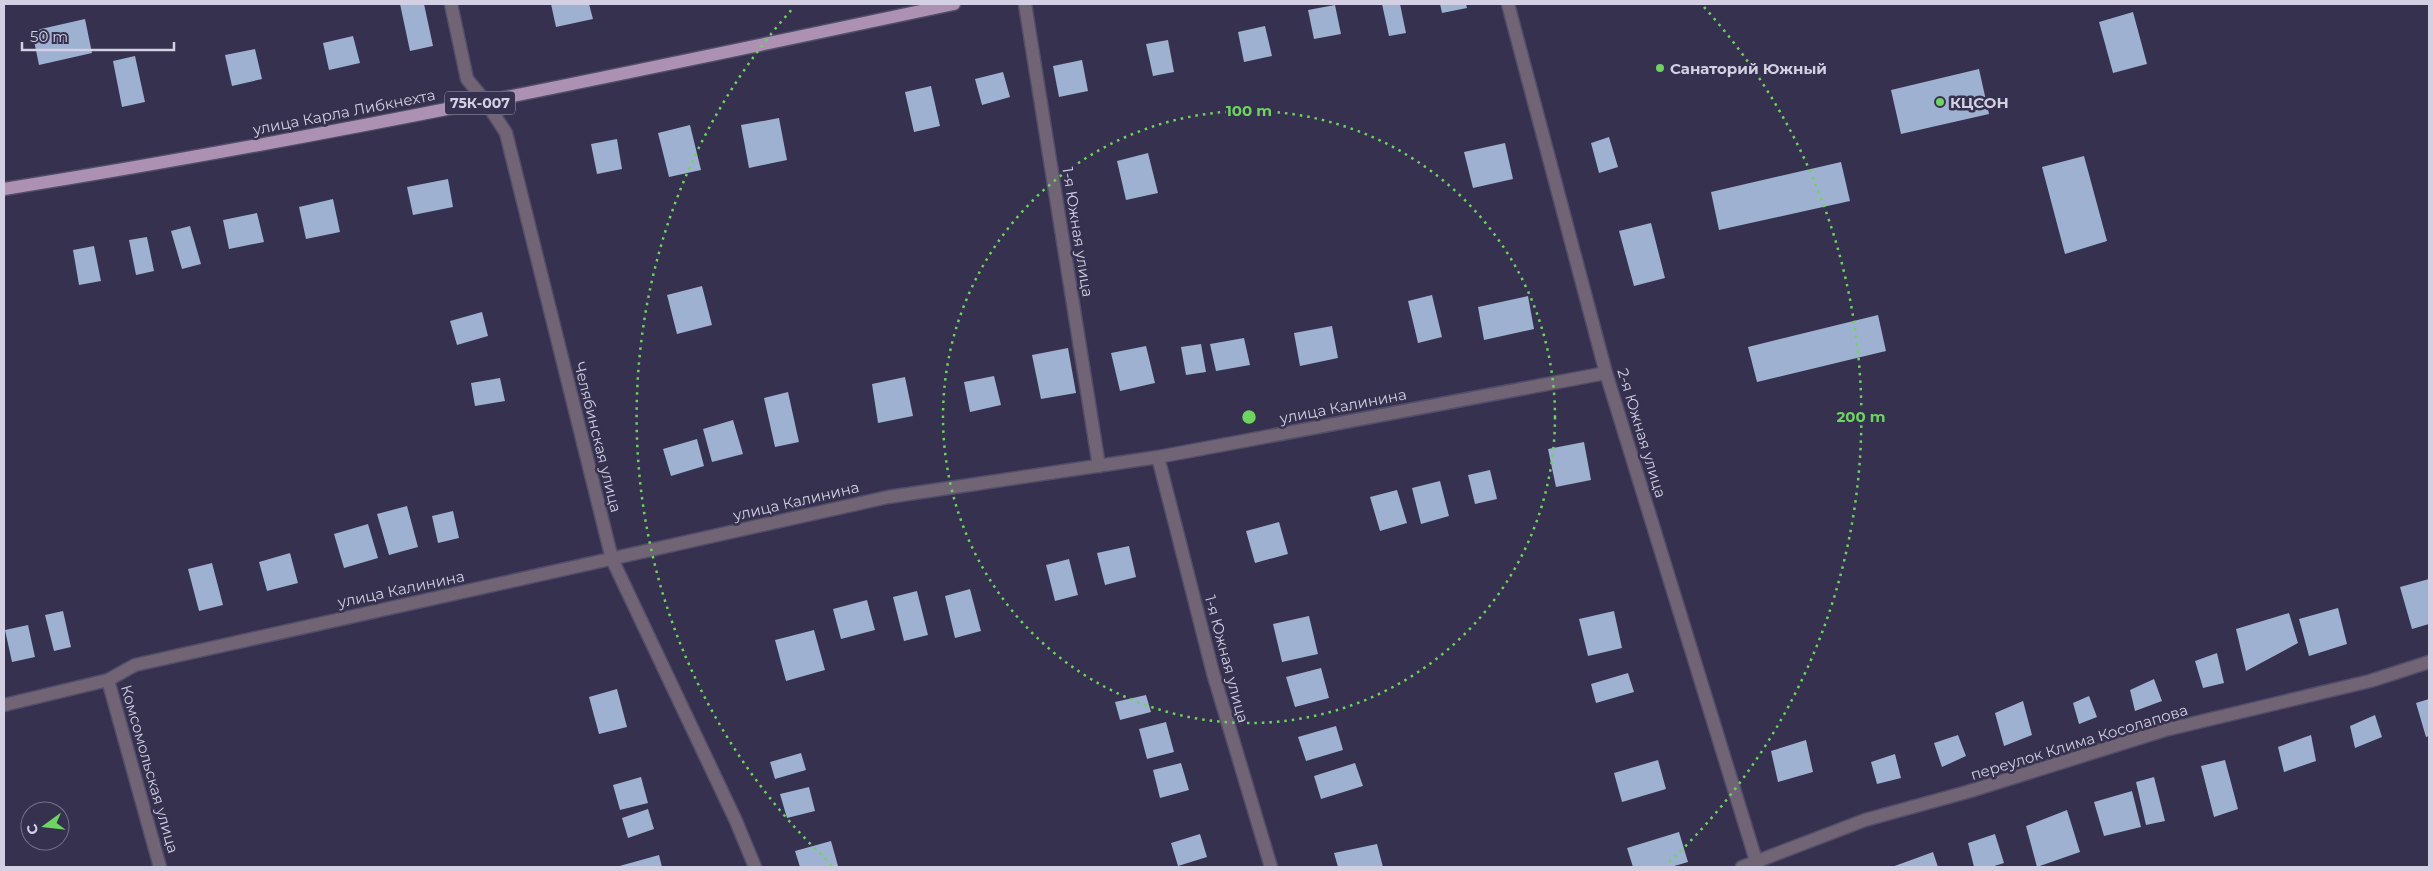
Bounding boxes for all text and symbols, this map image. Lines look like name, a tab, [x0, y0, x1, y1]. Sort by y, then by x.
scale bar	[22, 20, 175, 52]
text: 50 m	[30, 27, 68, 46]
place label: Санаторий Южный	[1670, 59, 1827, 78]
marker: Санаторий Южный	[1654, 62, 1666, 74]
street label: улица Карла Либкнехта	[250, 85, 437, 139]
road number: 75К-007	[445, 92, 515, 115]
place label: КЦСОН	[1950, 93, 2009, 112]
marker: КЦСОН	[1934, 96, 1946, 108]
text: 100 m	[1226, 101, 1272, 120]
street label: 1-я Южная улица	[1058, 166, 1098, 298]
street label: Челябинская улица	[570, 360, 626, 514]
street label: 2-я Южная улица	[1613, 366, 1671, 500]
street label: улица Калинина	[1277, 384, 1408, 428]
text: 200 m	[1836, 407, 1886, 426]
centre of rings	[1240, 408, 1258, 426]
street label: улица Калинина	[730, 477, 861, 525]
street label: улица Калинина	[335, 566, 466, 612]
street label: 1-я Южная улица	[1201, 593, 1253, 725]
street label: Комсомольская улица	[117, 683, 183, 855]
street label: переулок Клима Косолапова	[1968, 700, 2190, 784]
north arrow	[20, 801, 70, 851]
text: С	[22, 822, 42, 837]

